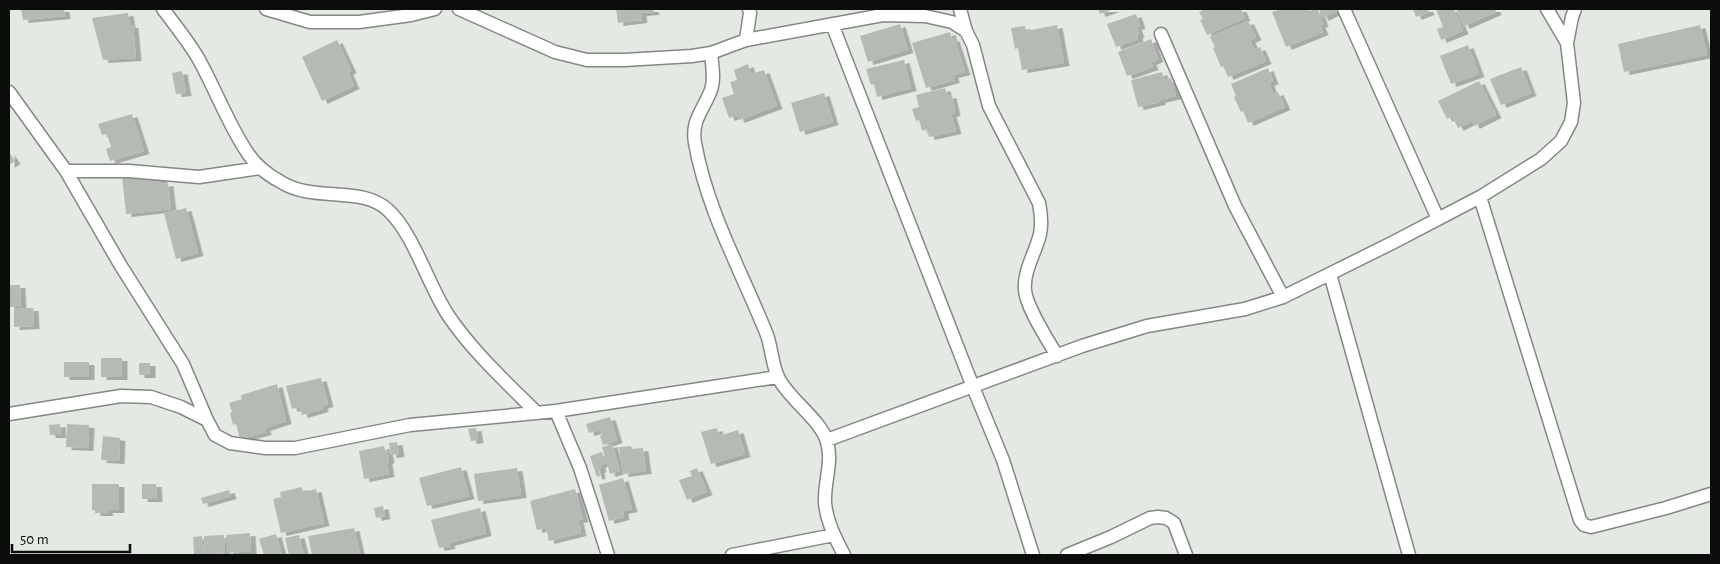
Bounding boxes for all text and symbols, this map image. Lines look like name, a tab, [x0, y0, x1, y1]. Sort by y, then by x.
scale bar	[12, 522, 130, 554]
text: 50 m	[20, 532, 49, 547]

